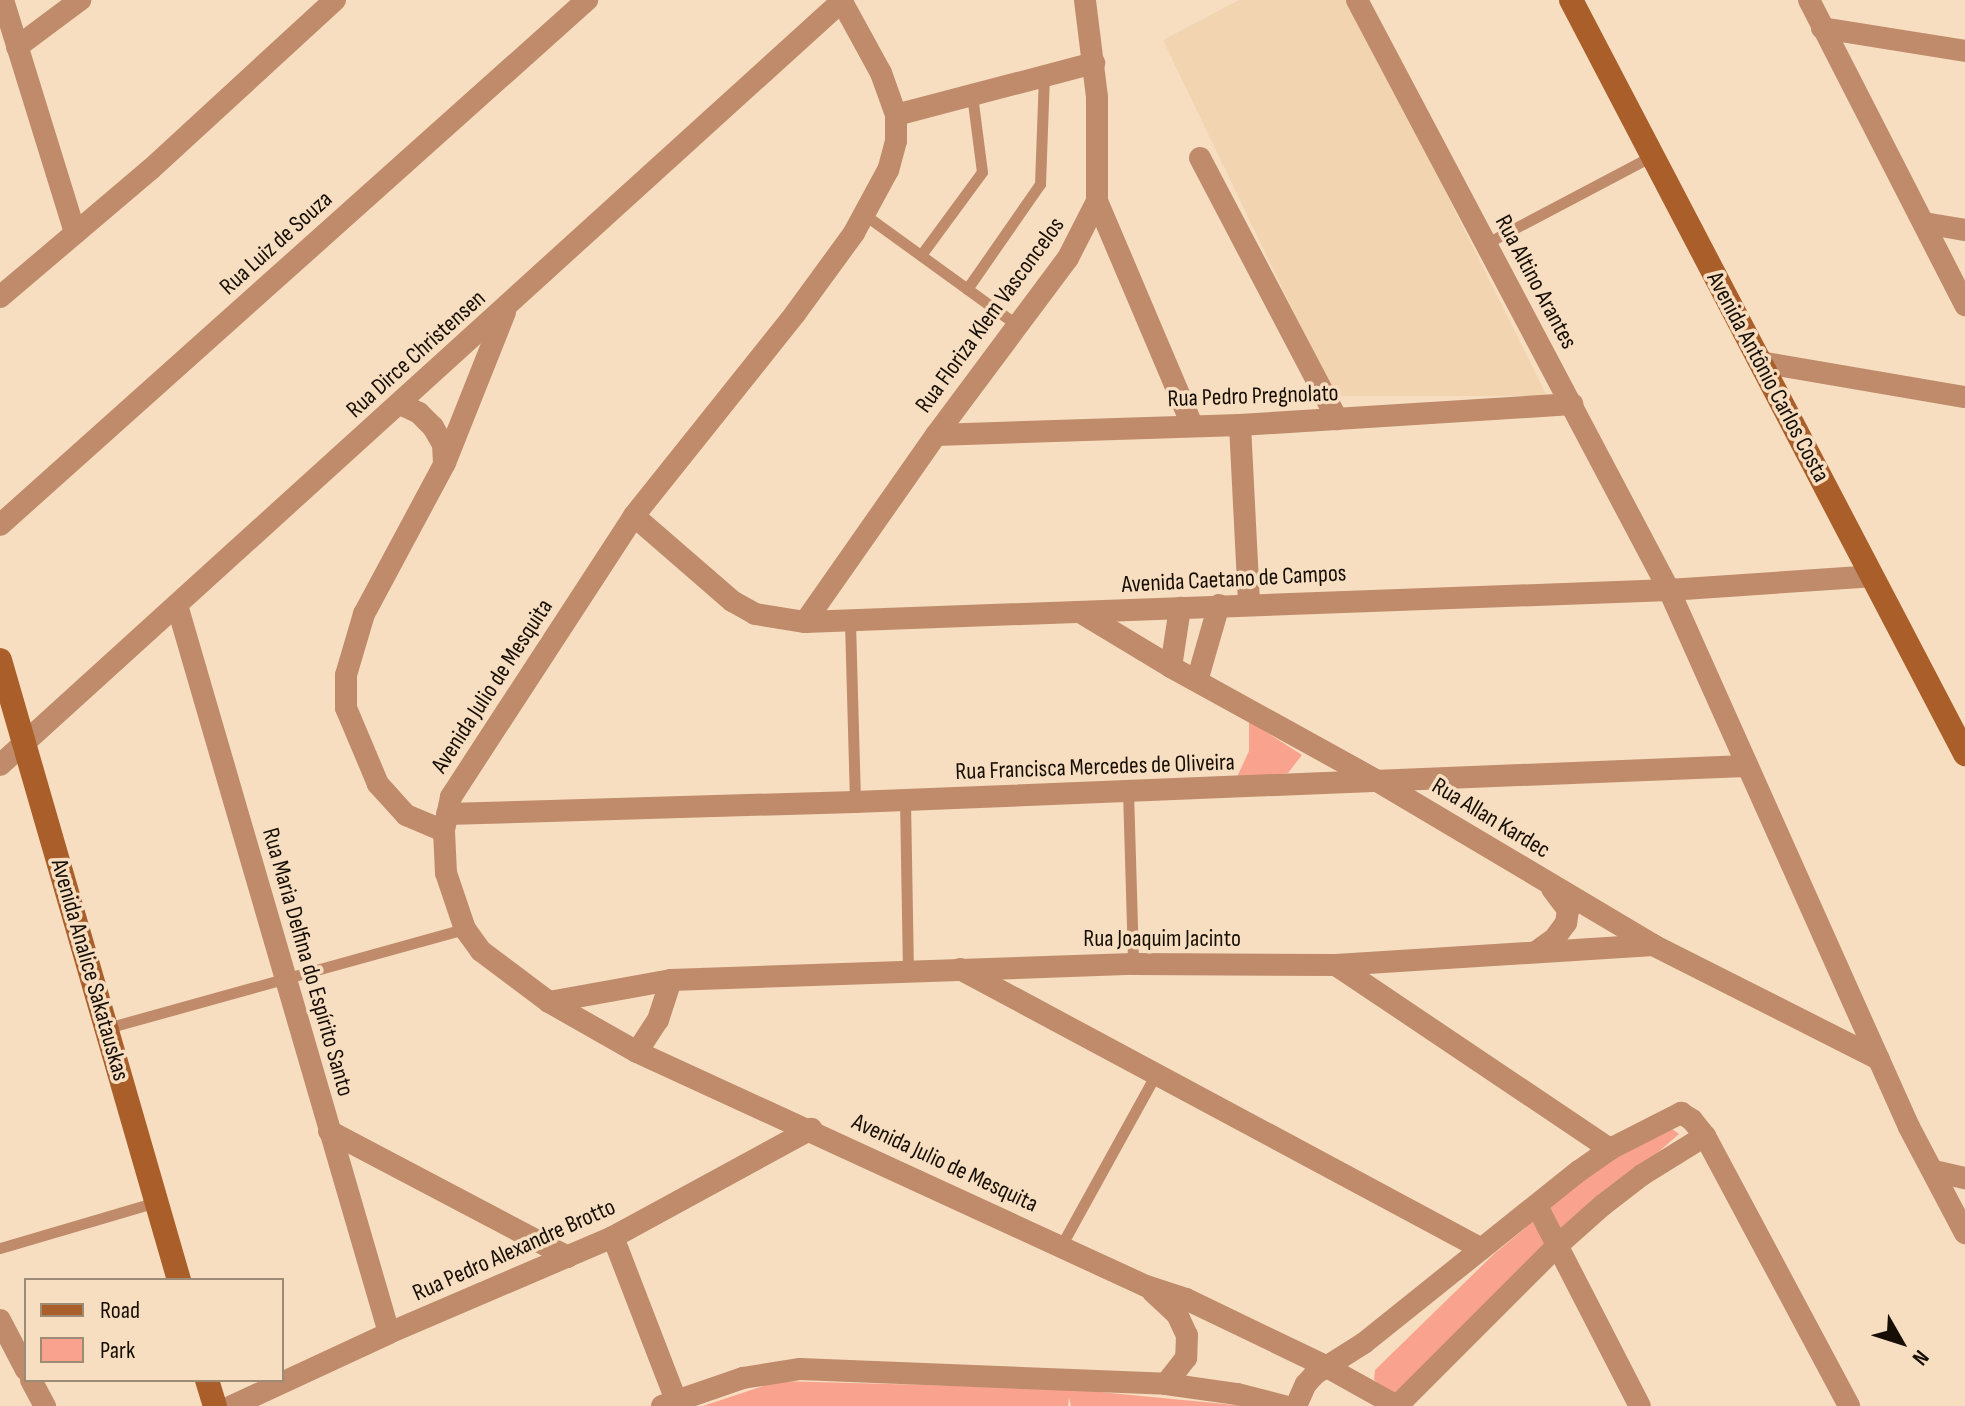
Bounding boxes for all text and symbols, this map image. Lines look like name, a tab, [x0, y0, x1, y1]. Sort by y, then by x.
street label: Rua Luiz de Souza	[214, 185, 338, 301]
street label: Rua Altino Arantes	[1489, 210, 1583, 354]
street label: Rua Floriza Klem Vasconcelos	[909, 212, 1071, 418]
street label: Avenida Antônio Carlos Costa	[1700, 267, 1836, 487]
street label: Rua Dirce Christensen	[340, 284, 492, 424]
street label: Rua Pedro Pregnolato	[1167, 379, 1339, 413]
street label: Avenida Caetano de Campos	[1121, 559, 1347, 599]
street label: Avenida Julio de Mesquita	[425, 594, 559, 778]
street label: Rua Francisca Mercedes de Oliveira	[955, 748, 1235, 786]
street label: Rua Allan Kardec	[1427, 771, 1555, 865]
street label: Rua Maria Delfina do Espírito Santo	[256, 825, 360, 1099]
street label: Avenida Analice Sakatauskas	[45, 856, 135, 1084]
street label: Rua Joaquim Jacinto	[1083, 925, 1241, 953]
street label: Avenida Julio de Mesquita	[848, 1107, 1042, 1219]
street label: Rua Pedro Alexandre Brotto	[408, 1192, 620, 1308]
legend	[24, 1278, 284, 1382]
text: Road	[100, 1296, 140, 1325]
north arrow	[1861, 1302, 1941, 1382]
text: Park	[100, 1336, 135, 1365]
text: N	[1906, 1344, 1934, 1370]

